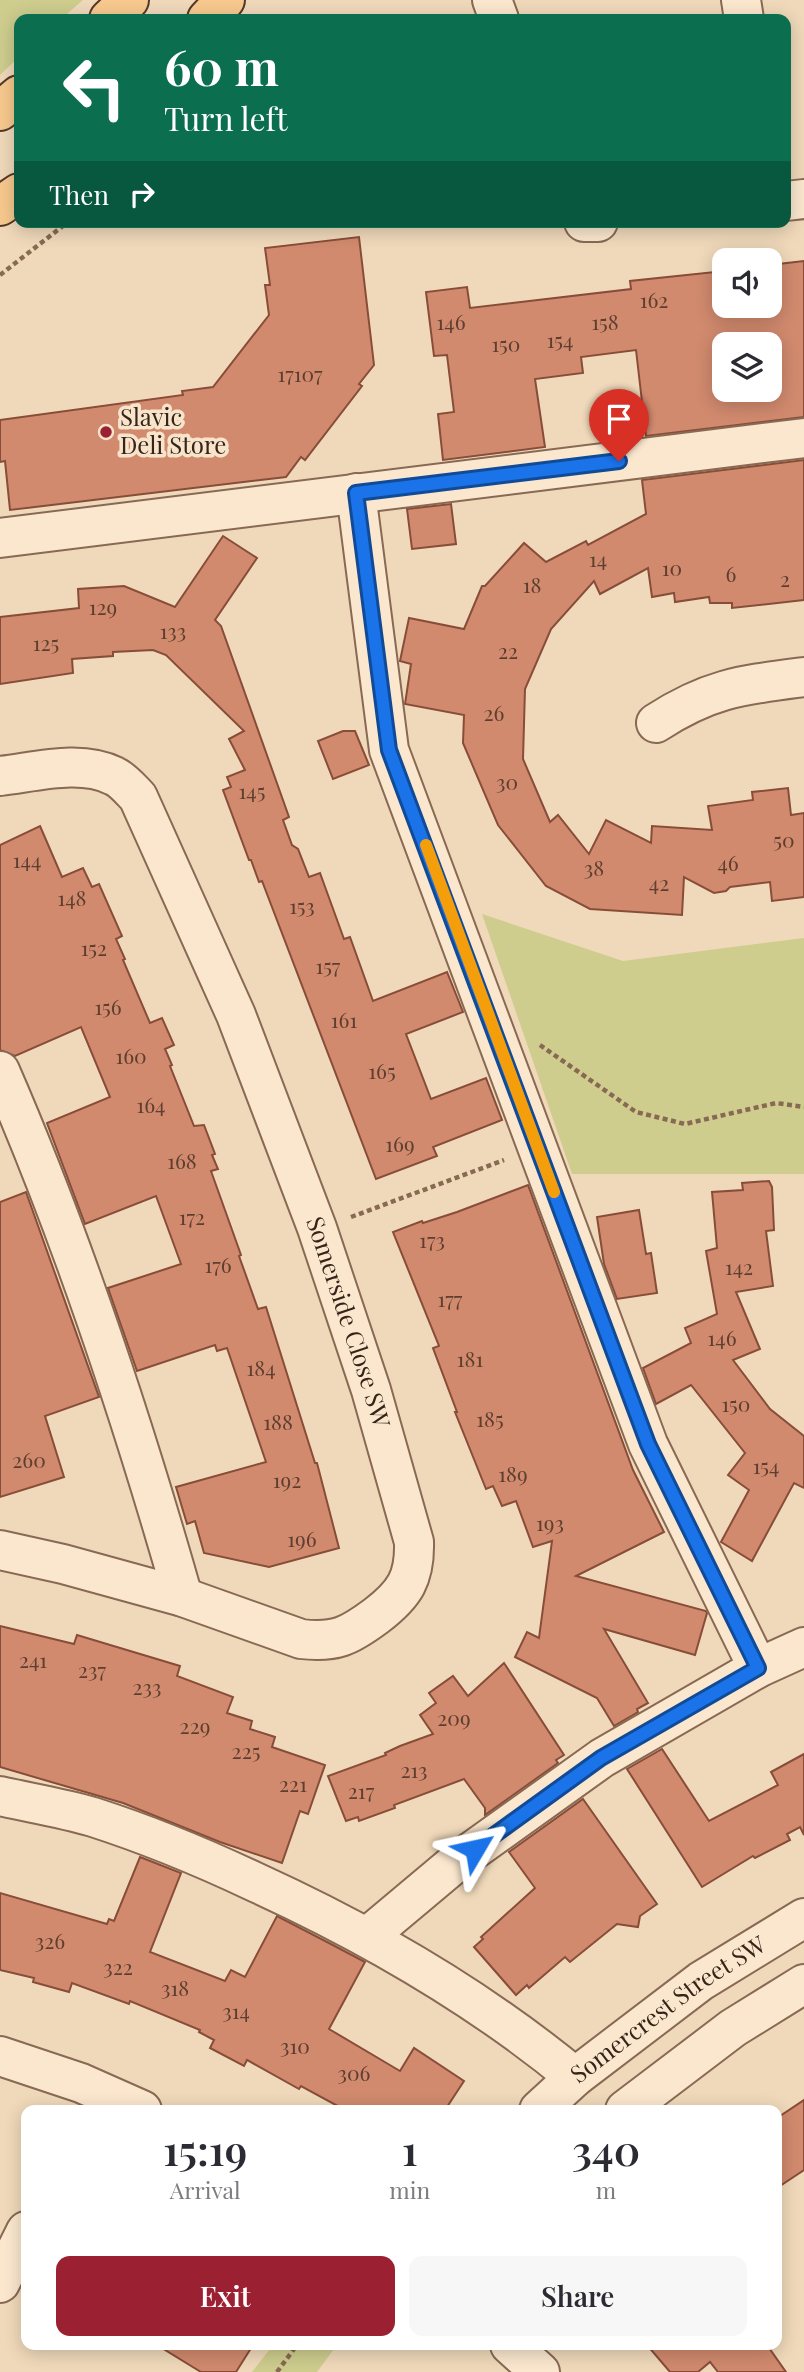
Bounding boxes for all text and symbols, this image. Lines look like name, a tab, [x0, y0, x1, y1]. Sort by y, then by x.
text: 60 m	[164, 33, 279, 98]
icon: left	[49, 42, 140, 133]
text: Turn left	[164, 96, 288, 139]
icon: right	[123, 175, 161, 213]
text: Then	[49, 177, 109, 212]
map controls	[712, 248, 782, 402]
button: sound	[712, 248, 782, 318]
house number: 162	[640, 285, 668, 313]
house number: 146	[436, 307, 466, 335]
house number: 158	[591, 307, 619, 335]
house number: 154	[547, 325, 573, 353]
house number: 150	[492, 329, 520, 357]
button: layers	[712, 332, 782, 402]
house number: 17107	[277, 359, 323, 387]
pin	[589, 389, 649, 461]
place label: Slavic Deli Store	[120, 400, 226, 460]
icon: arrive	[600, 400, 638, 438]
marker: Slavic Deli Store	[98, 424, 114, 440]
house number: 14	[589, 544, 607, 572]
house number: 10	[662, 553, 682, 581]
house number: 6	[726, 559, 737, 587]
house number: 2	[780, 564, 790, 592]
house number: 18	[523, 570, 541, 598]
house number: 129	[89, 592, 117, 620]
house number: 133	[160, 616, 186, 644]
house number: 125	[33, 628, 59, 656]
house number: 22	[498, 636, 518, 664]
house number: 26	[484, 698, 505, 726]
house number: 30	[496, 767, 518, 795]
house number: 145	[239, 776, 265, 804]
house number: 50	[773, 825, 795, 853]
house number: 144	[13, 845, 41, 873]
house number: 46	[717, 848, 739, 876]
house number: 38	[584, 853, 604, 881]
house number: 42	[649, 868, 669, 896]
house number: 148	[57, 883, 87, 911]
house number: 153	[289, 891, 315, 919]
house number: 152	[81, 933, 107, 961]
house number: 157	[316, 951, 341, 979]
house number: 156	[94, 992, 122, 1020]
house number: 161	[331, 1005, 357, 1033]
house number: 160	[115, 1041, 147, 1069]
house number: 165	[368, 1056, 396, 1084]
house number: 164	[136, 1090, 166, 1118]
house number: 169	[385, 1129, 415, 1157]
house number: 168	[167, 1146, 197, 1174]
house number: 172	[179, 1202, 205, 1230]
street label: Somerside Close SW	[300, 1212, 399, 1431]
house number: 173	[419, 1225, 445, 1253]
house number: 176	[204, 1250, 232, 1278]
house number: 142	[725, 1252, 753, 1280]
house number: 177	[438, 1284, 463, 1312]
house number: 146	[707, 1323, 737, 1351]
house number: 181	[457, 1344, 483, 1372]
house number: 184	[246, 1353, 276, 1381]
house number: 150	[722, 1389, 750, 1417]
house number: 185	[476, 1404, 504, 1432]
house number: 188	[263, 1407, 293, 1435]
house number: 260	[12, 1445, 46, 1473]
house number: 154	[753, 1451, 779, 1479]
house number: 189	[498, 1459, 528, 1487]
house number: 192	[273, 1465, 301, 1493]
house number: 193	[536, 1508, 564, 1536]
house number: 196	[287, 1524, 317, 1552]
house number: 241	[19, 1645, 47, 1673]
house number: 237	[78, 1655, 106, 1683]
house number: 233	[132, 1672, 162, 1700]
house number: 209	[437, 1703, 471, 1731]
house number: 229	[180, 1711, 210, 1739]
house number: 225	[232, 1736, 260, 1764]
house number: 213	[401, 1755, 427, 1783]
house number: 221	[279, 1769, 307, 1797]
house number: 217	[348, 1776, 375, 1804]
position arrow	[438, 1812, 512, 1886]
house number: 326	[35, 1926, 65, 1954]
street label: Somercrest Street SW	[563, 1927, 771, 2089]
house number: 322	[103, 1952, 133, 1980]
house number: 318	[161, 1973, 189, 2001]
house number: 314	[222, 1996, 250, 2024]
house number: 310	[280, 2031, 310, 2059]
house number: 306	[338, 2058, 371, 2086]
text: 15:19	[163, 2121, 247, 2177]
text: 1	[402, 2121, 418, 2177]
text: 340	[572, 2121, 640, 2177]
text: Arrival	[170, 2174, 241, 2205]
text: min	[389, 2174, 430, 2205]
text: m	[596, 2174, 616, 2205]
button: Exit	[56, 2256, 395, 2336]
button: Share	[409, 2256, 747, 2336]

